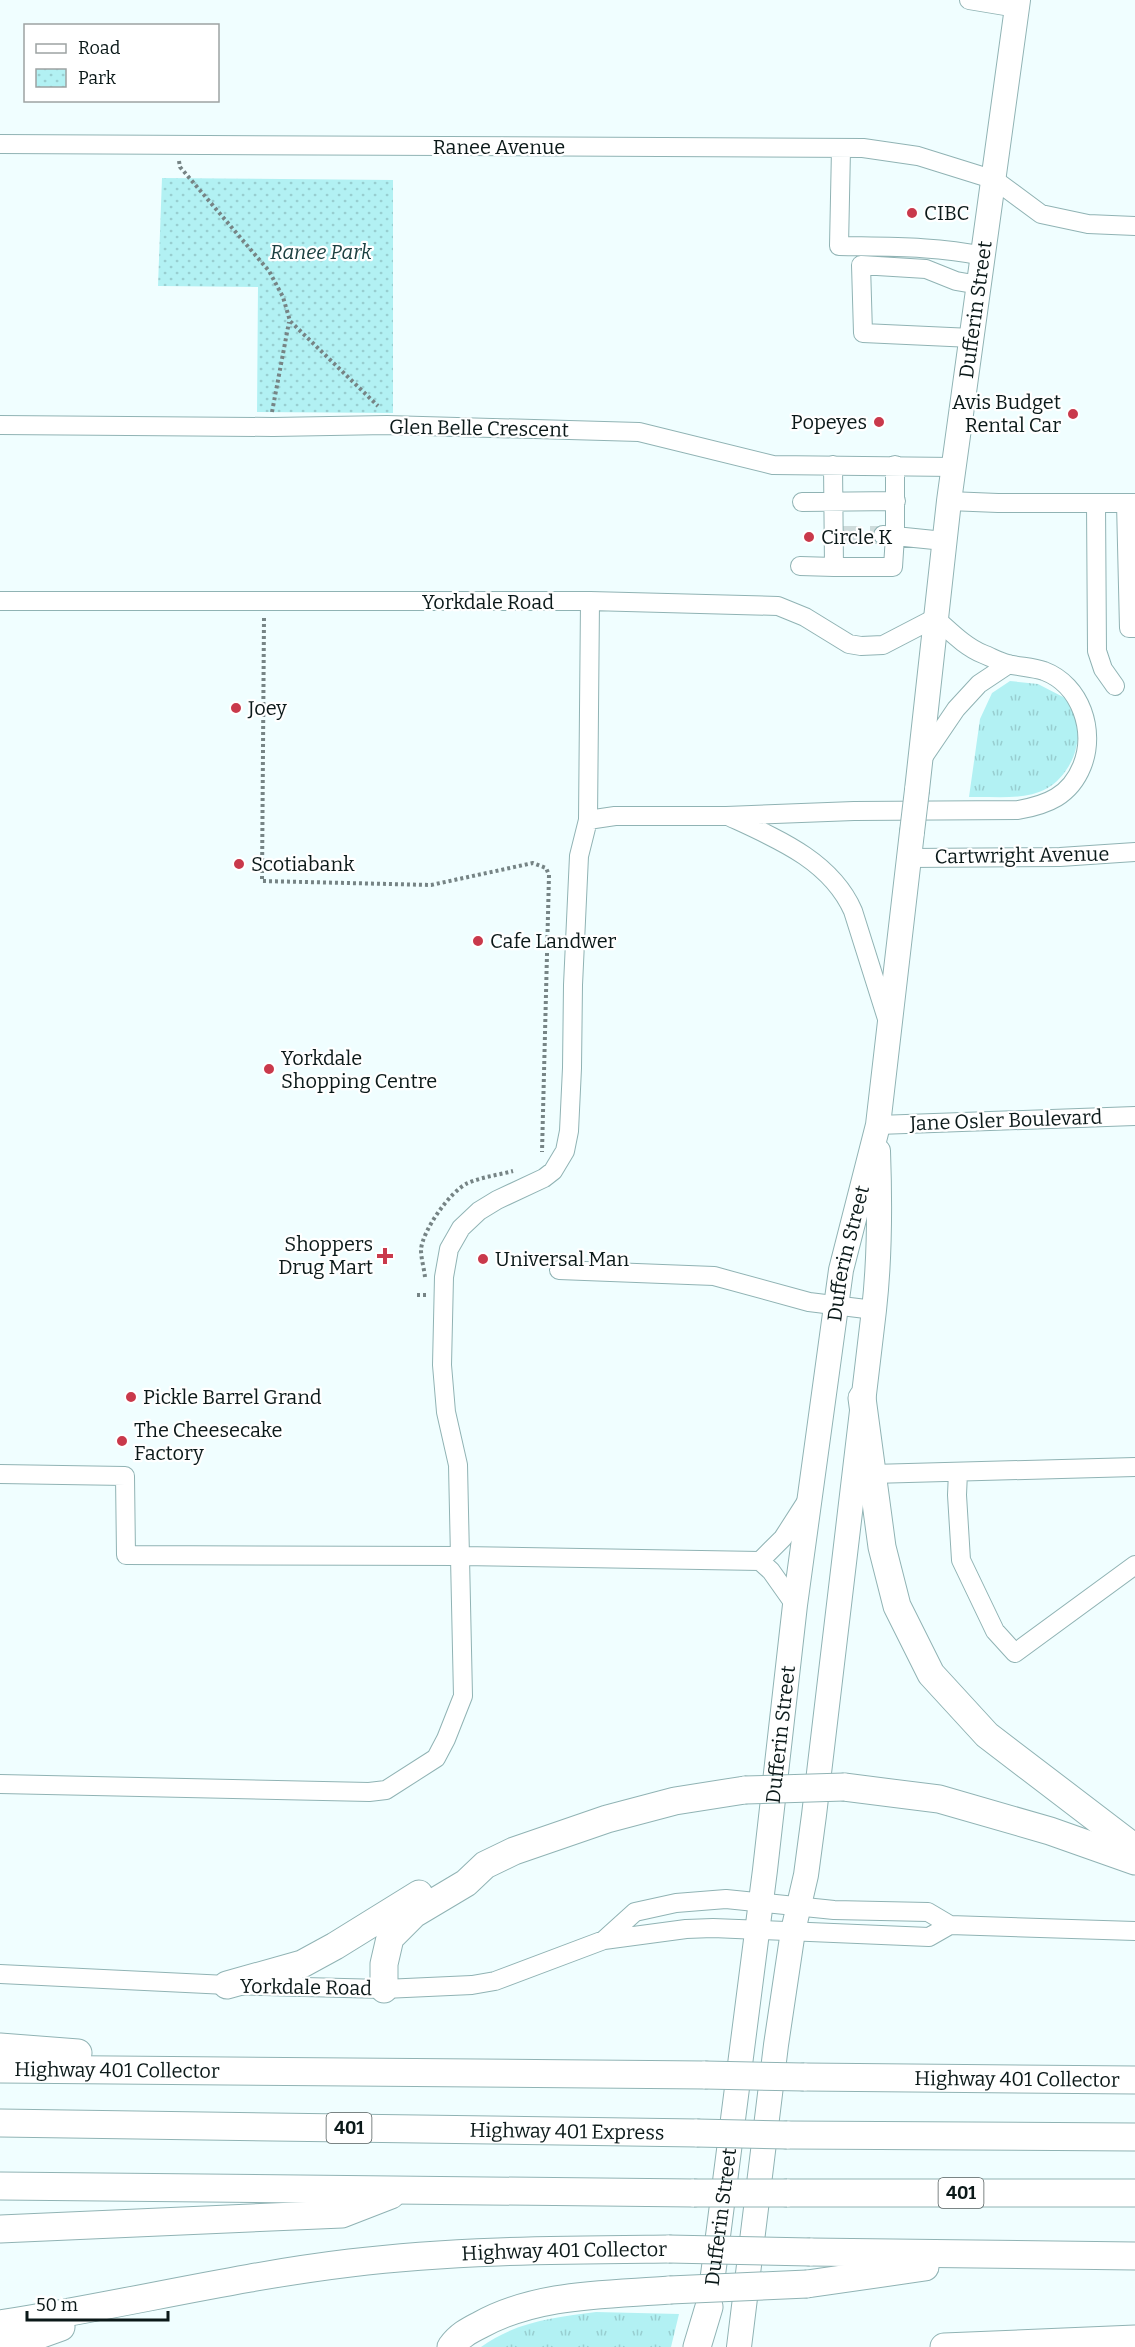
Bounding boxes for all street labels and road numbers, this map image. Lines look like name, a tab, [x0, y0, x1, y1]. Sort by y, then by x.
street label: Ranee Avenue	[433, 135, 565, 159]
street label: Dufferin Street	[954, 239, 997, 380]
street label: Glen Belle Crescent	[389, 414, 569, 442]
street label: Yorkdale Road	[422, 590, 554, 614]
street label: Cartwright Avenue	[934, 841, 1110, 869]
street label: Jane Osler Boulevard	[908, 1105, 1103, 1135]
street label: Dufferin Street	[822, 1183, 874, 1323]
street label: Dufferin Street	[761, 1664, 800, 1805]
street label: Yorkdale Road	[240, 1974, 372, 2000]
street label: Highway 401 Collector	[14, 2057, 220, 2083]
street label: Highway 401 Collector	[914, 2066, 1120, 2092]
road number: 401	[326, 2113, 372, 2143]
street label: Highway 401 Express	[469, 2118, 665, 2145]
street label: Dufferin Street	[700, 2146, 741, 2287]
road number: 401	[938, 2178, 984, 2208]
street label: Highway 401 Collector	[461, 2237, 667, 2266]

